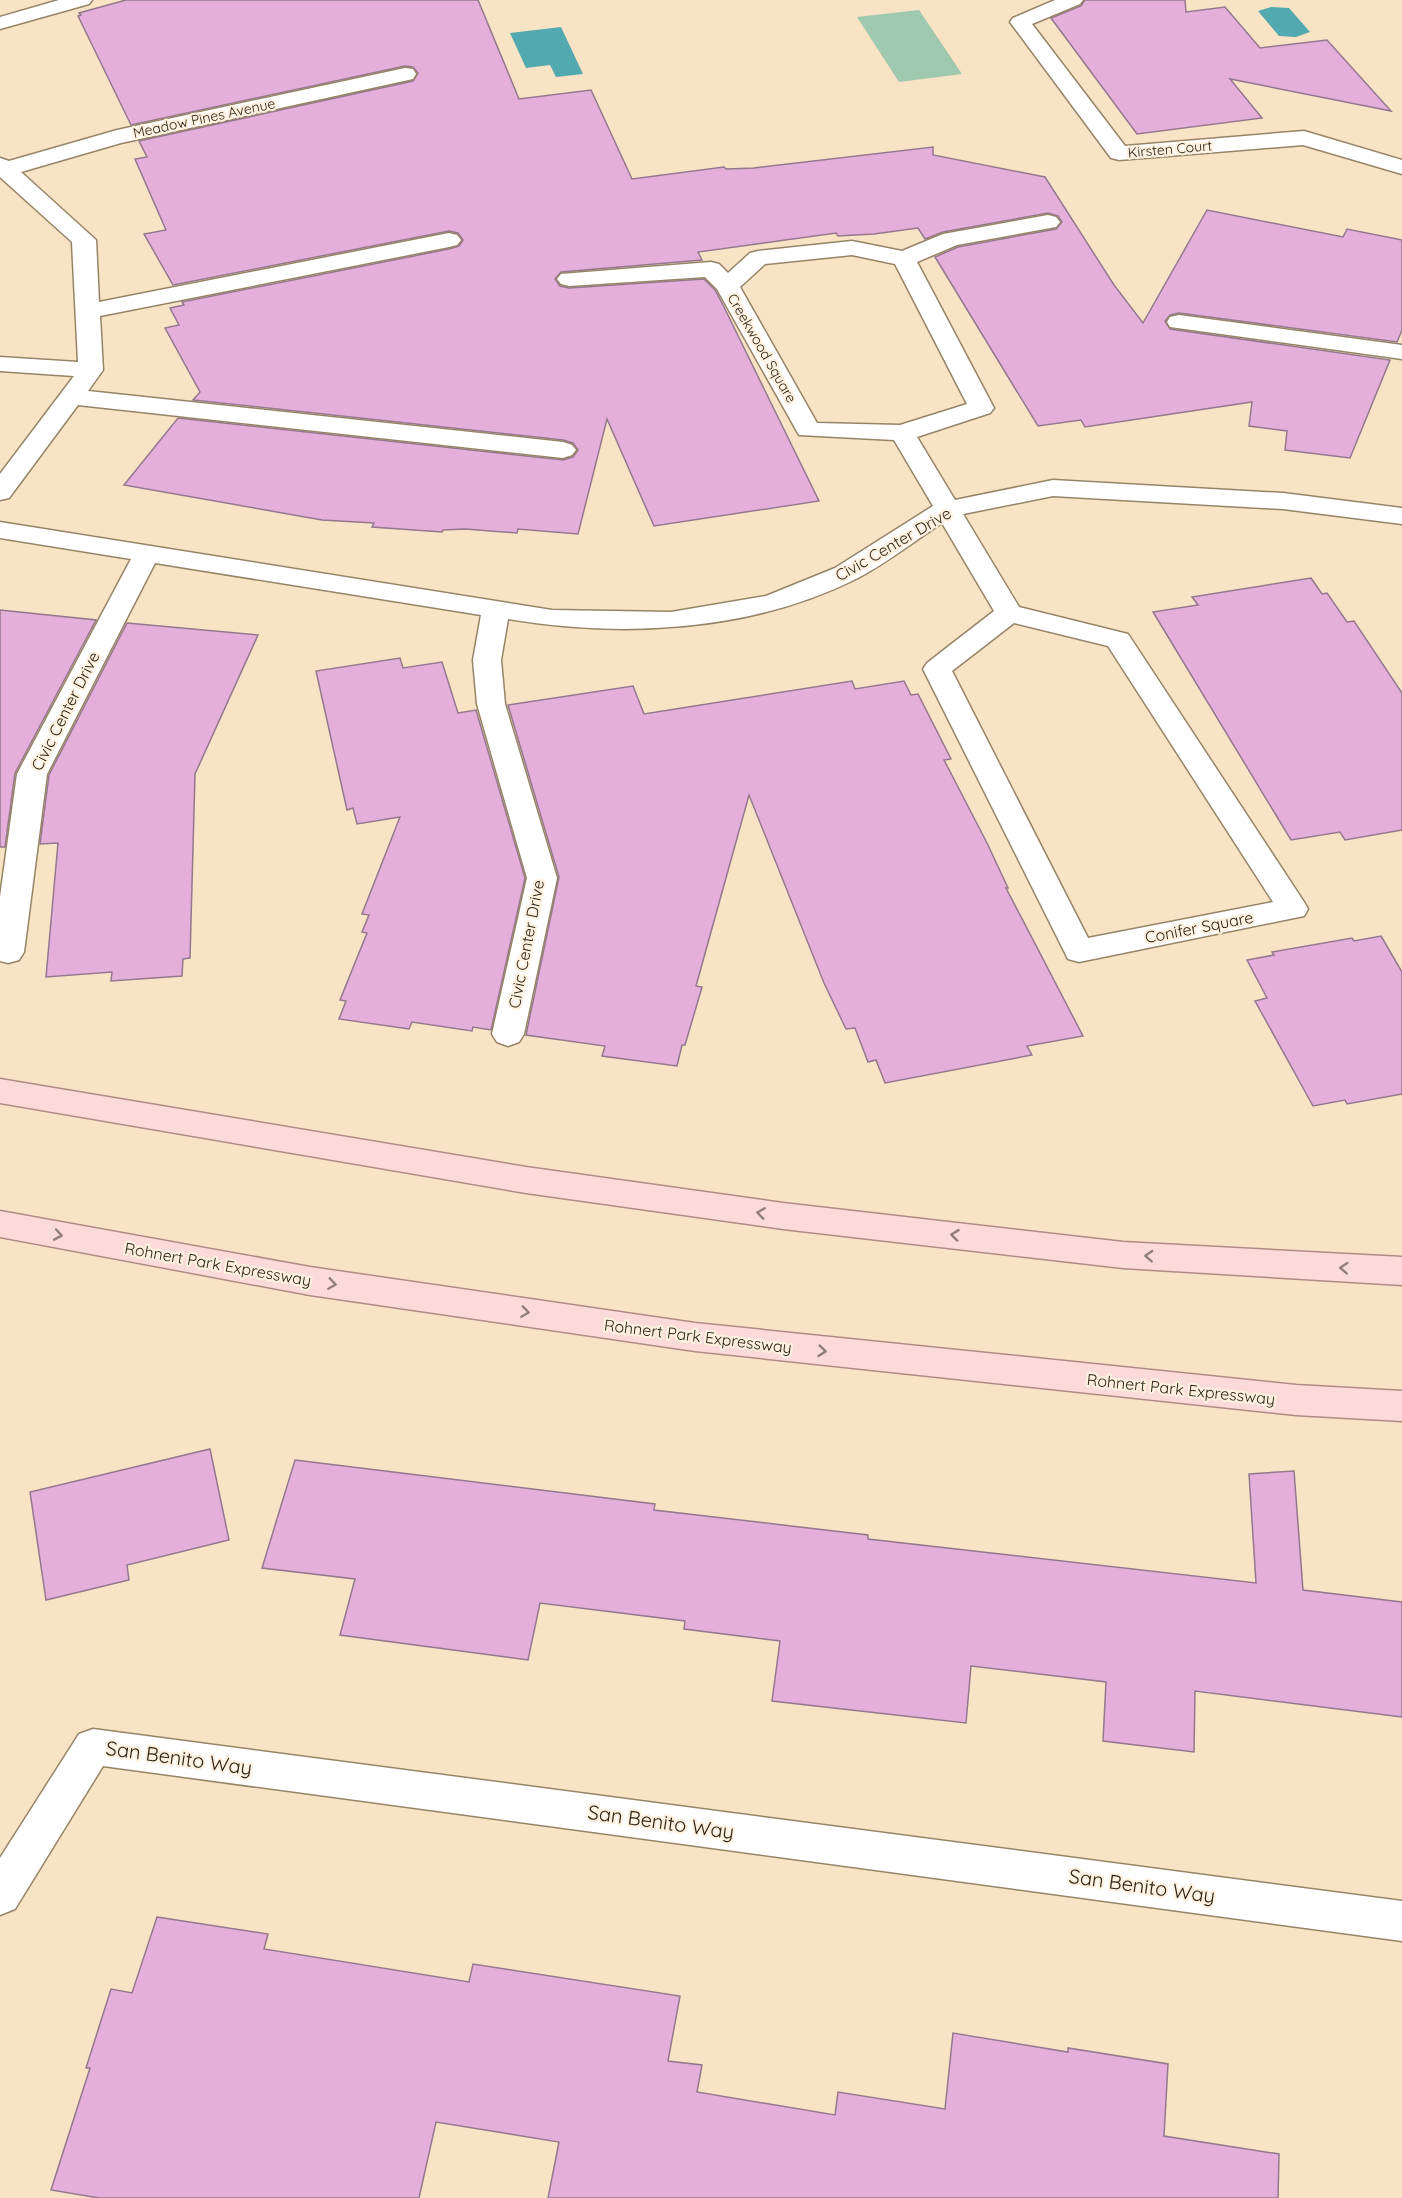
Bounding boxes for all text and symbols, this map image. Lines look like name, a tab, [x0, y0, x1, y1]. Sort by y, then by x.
street label: Meadow Pines Avenue	[131, 94, 277, 142]
street label: Kirsten Court	[1127, 136, 1213, 162]
street label: Creekwood Square	[723, 290, 801, 406]
street label: Civic Center Drive	[831, 503, 955, 585]
street label: Civic Center Drive	[26, 648, 104, 774]
street label: Civic Center Drive	[504, 878, 548, 1010]
street label: Conifer Square	[1143, 907, 1255, 947]
one-way arrow	[757, 1207, 766, 1219]
one-way arrow	[53, 1228, 62, 1240]
one-way arrow	[951, 1230, 960, 1242]
street label: Rohnert Park Expressway	[123, 1238, 313, 1290]
one-way arrow	[1144, 1250, 1153, 1263]
one-way arrow	[1339, 1261, 1348, 1274]
one-way arrow	[327, 1277, 337, 1290]
one-way arrow	[520, 1306, 530, 1318]
street label: Rohnert Park Expressway	[603, 1315, 793, 1357]
one-way arrow	[818, 1344, 827, 1357]
street label: Rohnert Park Expressway	[1086, 1369, 1276, 1409]
street label: San Benito Way	[104, 1735, 254, 1780]
street label: San Benito Way	[586, 1799, 736, 1844]
street label: San Benito Way	[1067, 1863, 1217, 1908]

